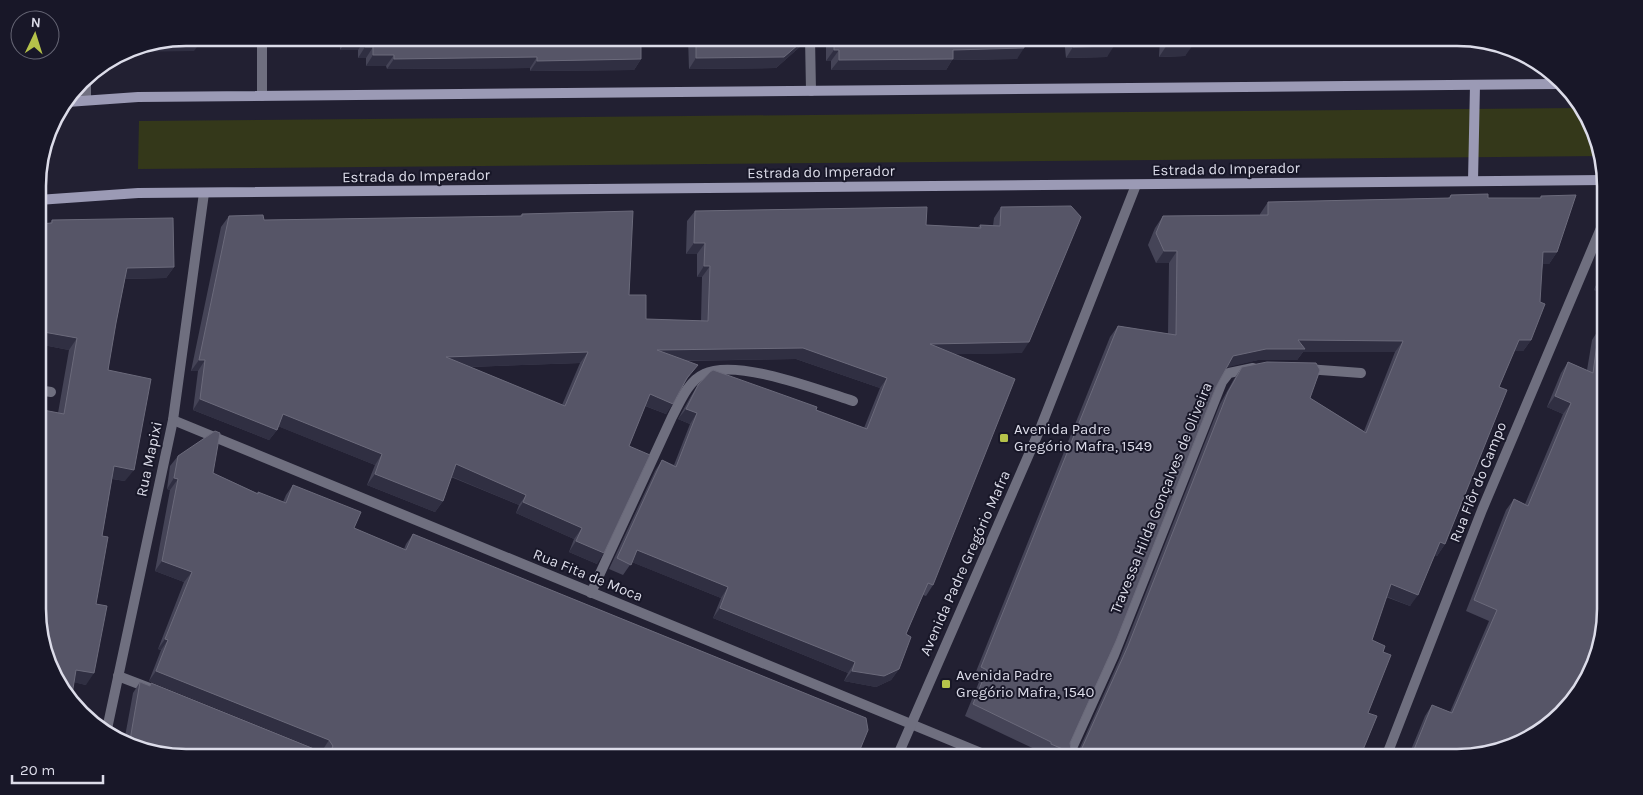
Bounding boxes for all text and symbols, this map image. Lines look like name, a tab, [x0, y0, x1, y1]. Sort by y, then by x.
north arrow	[10, 10, 60, 60]
text: N	[30, 14, 41, 31]
street label: Estrada do Imperador	[1152, 159, 1301, 179]
street label: Estrada do Imperador	[747, 162, 896, 182]
street label: Estrada do Imperador	[342, 166, 491, 186]
street label: Travessa Hilda Gonçalves de Oliveira	[1106, 380, 1216, 616]
street label: Rua Flôr do Campo	[1446, 419, 1510, 545]
street label: Rua Mapixi	[132, 420, 166, 498]
place label: Avenida Padre Gregório Mafra, 1549	[1014, 420, 1152, 455]
marker: Avenida Padre Gregório Mafra, 1549	[998, 432, 1010, 444]
street label: Avenida Padre Gregório Mafra	[916, 468, 1014, 658]
street label: Rua Fita de Moca	[530, 545, 646, 605]
place label: Avenida Padre Gregório Mafra, 1540	[956, 666, 1094, 701]
marker: Avenida Padre Gregório Mafra, 1540	[940, 678, 952, 690]
scale bar	[12, 752, 104, 784]
text: 20 m	[20, 761, 55, 779]

